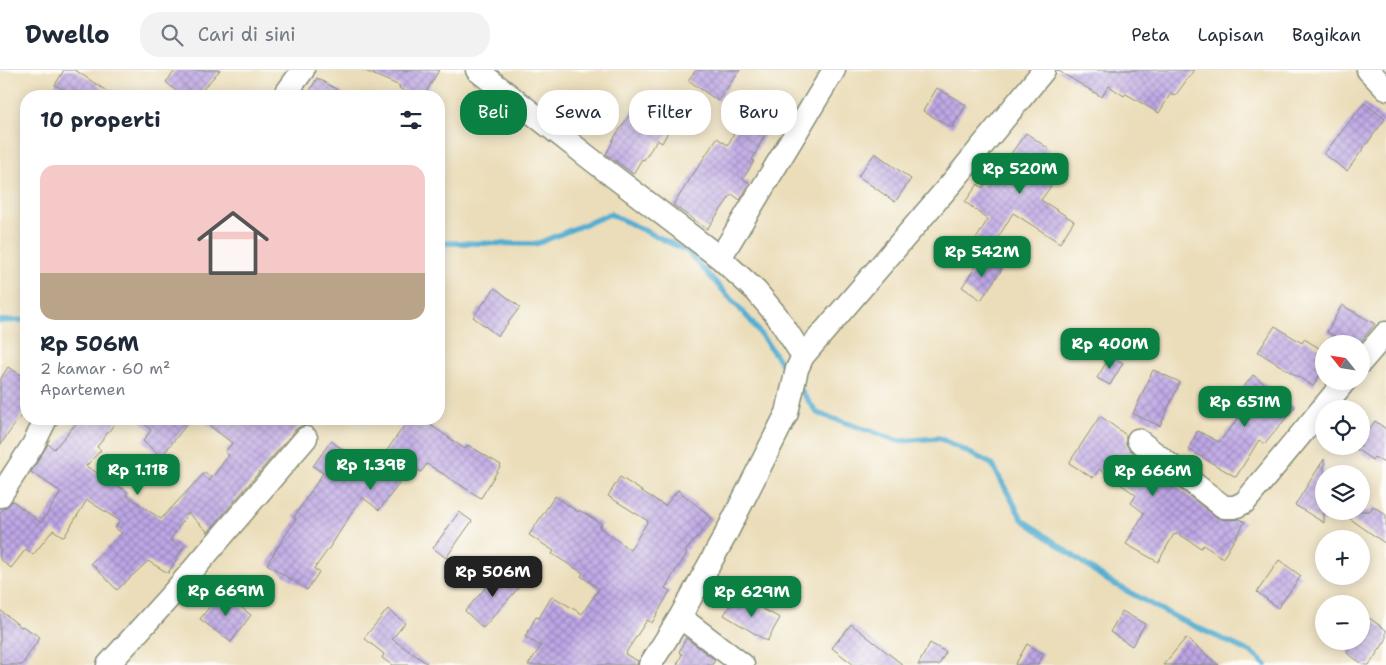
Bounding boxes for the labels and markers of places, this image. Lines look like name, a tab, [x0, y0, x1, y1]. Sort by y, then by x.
pin: Rp 520M	[974, 152, 1066, 195]
pin: Rp 542M	[936, 236, 1028, 278]
pin: Rp 400M	[1064, 328, 1156, 370]
pin: Rp 651M	[1199, 386, 1291, 428]
pin: Rp 1.39B	[319, 448, 423, 491]
pin: Rp 1.11B	[86, 454, 190, 496]
pin: Rp 666M	[1107, 454, 1199, 497]
pin: Rp 506M	[447, 556, 539, 598]
pin: Rp 669M	[180, 574, 272, 617]
pin: Rp 629M	[706, 576, 798, 618]

